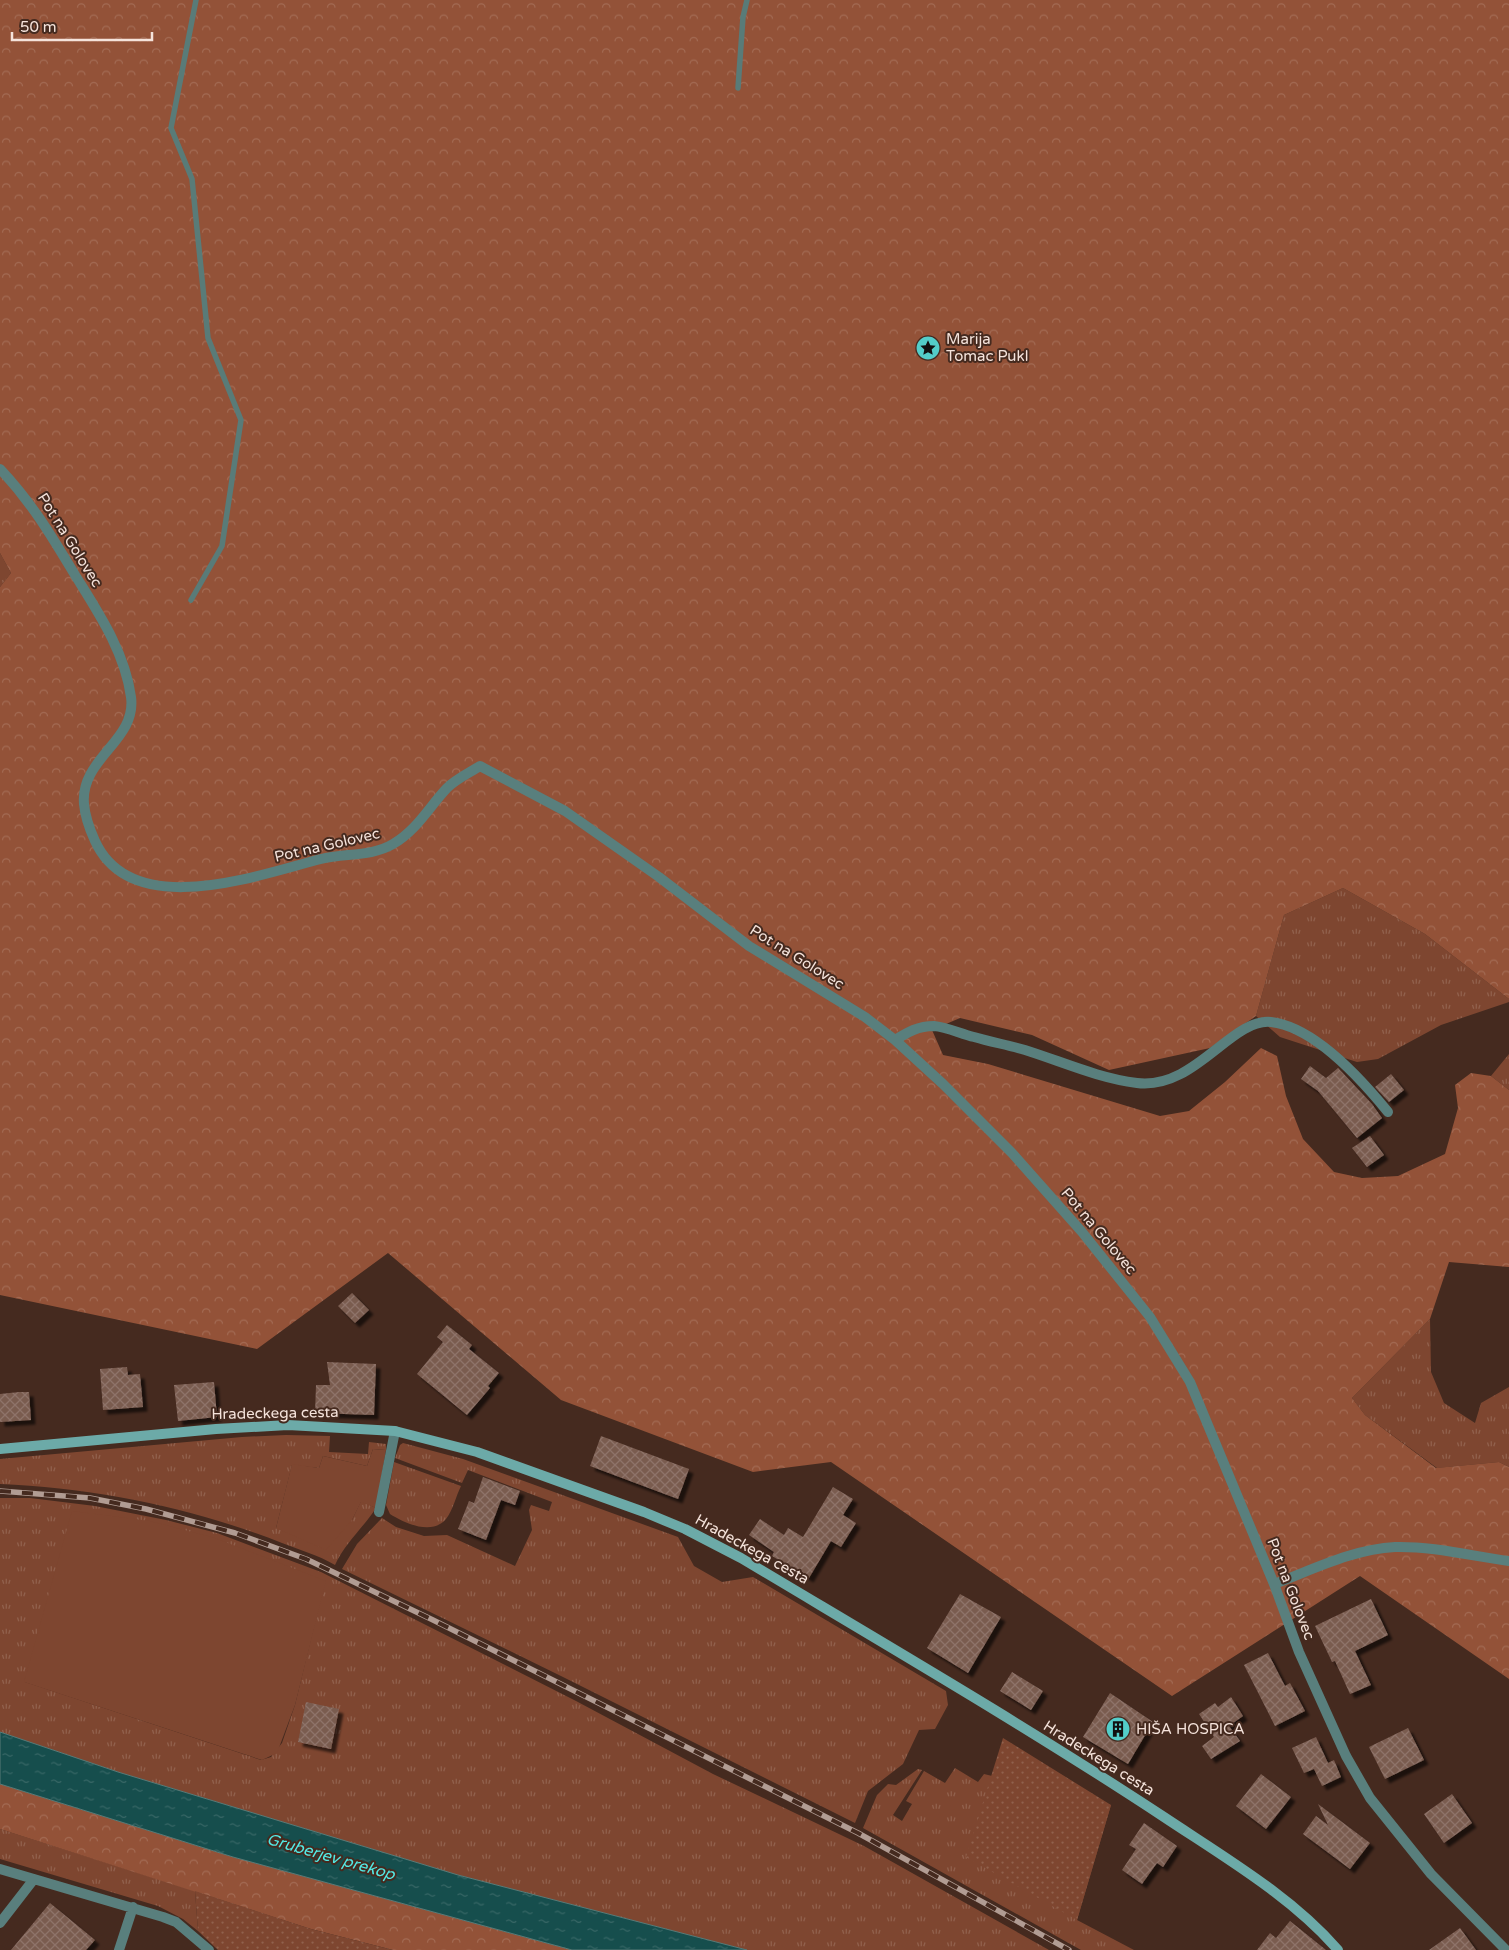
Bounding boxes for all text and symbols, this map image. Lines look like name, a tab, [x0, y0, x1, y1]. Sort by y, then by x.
scale bar	[12, 10, 152, 42]
text: 50 m	[20, 18, 57, 36]
place label: Marija Tomac Pukl	[946, 330, 1028, 365]
place icon: Marija Tomac Pukl	[915, 335, 941, 361]
street label: Pot na Golovec	[34, 490, 106, 590]
street label: Pot na Golovec	[273, 824, 381, 866]
street label: Pot na Golovec	[747, 921, 847, 993]
street label: Pot na Golovec	[1058, 1184, 1140, 1278]
street label: Hradeckega cesta	[211, 1403, 339, 1423]
street label: Hradeckega cesta	[692, 1510, 812, 1588]
street label: Pot na Golovec	[1263, 1536, 1319, 1642]
building icon: HIŠA HOSPICA	[1105, 1716, 1131, 1742]
street label: Hradeckega cesta	[1040, 1717, 1158, 1799]
place label: HIŠA HOSPICA	[1136, 1720, 1245, 1738]
water label: Gruberjev prekop	[264, 1829, 398, 1885]

